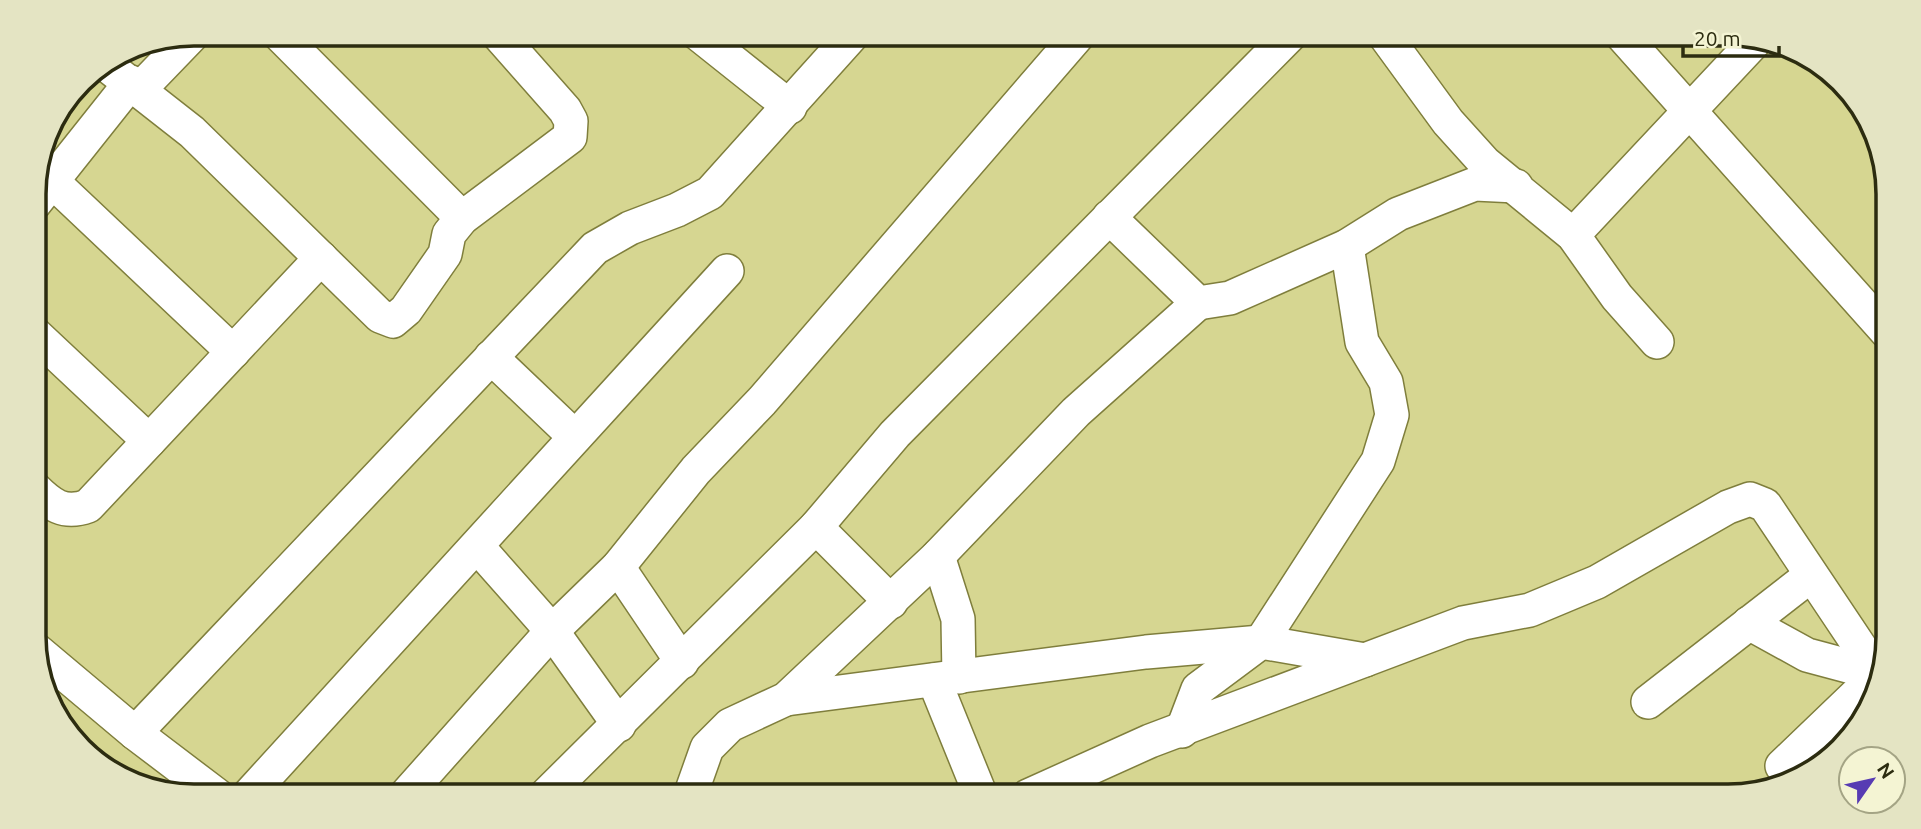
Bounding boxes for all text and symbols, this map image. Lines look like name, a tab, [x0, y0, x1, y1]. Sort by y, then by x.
scale bar	[1683, 14, 1779, 58]
text: 20 m	[1694, 26, 1741, 50]
north arrow	[1837, 745, 1907, 815]
text: N	[1873, 758, 1899, 783]

